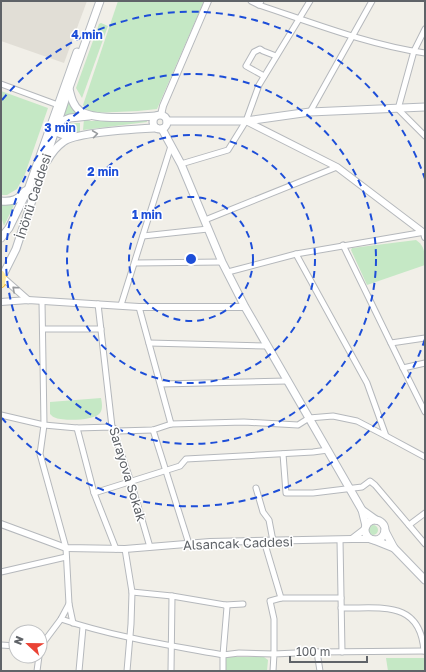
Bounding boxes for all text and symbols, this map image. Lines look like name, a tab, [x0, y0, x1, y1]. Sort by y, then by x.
text: 4 min	[71, 27, 103, 42]
text: 3 min	[44, 120, 76, 135]
one-way arrow	[92, 130, 98, 139]
street label: İnönü Caddesi	[12, 151, 54, 241]
text: 2 min	[87, 164, 119, 179]
text: 1 min	[132, 207, 162, 222]
centre of rings	[184, 252, 198, 266]
one-way arrow	[12, 286, 20, 293]
street label: Sarayova Sokak	[106, 425, 150, 524]
street label: Alsancak Caddesi	[183, 533, 293, 553]
north arrow	[8, 624, 48, 664]
text: N	[11, 634, 26, 646]
scale bar	[290, 638, 367, 664]
text: 100 m	[296, 644, 330, 659]

